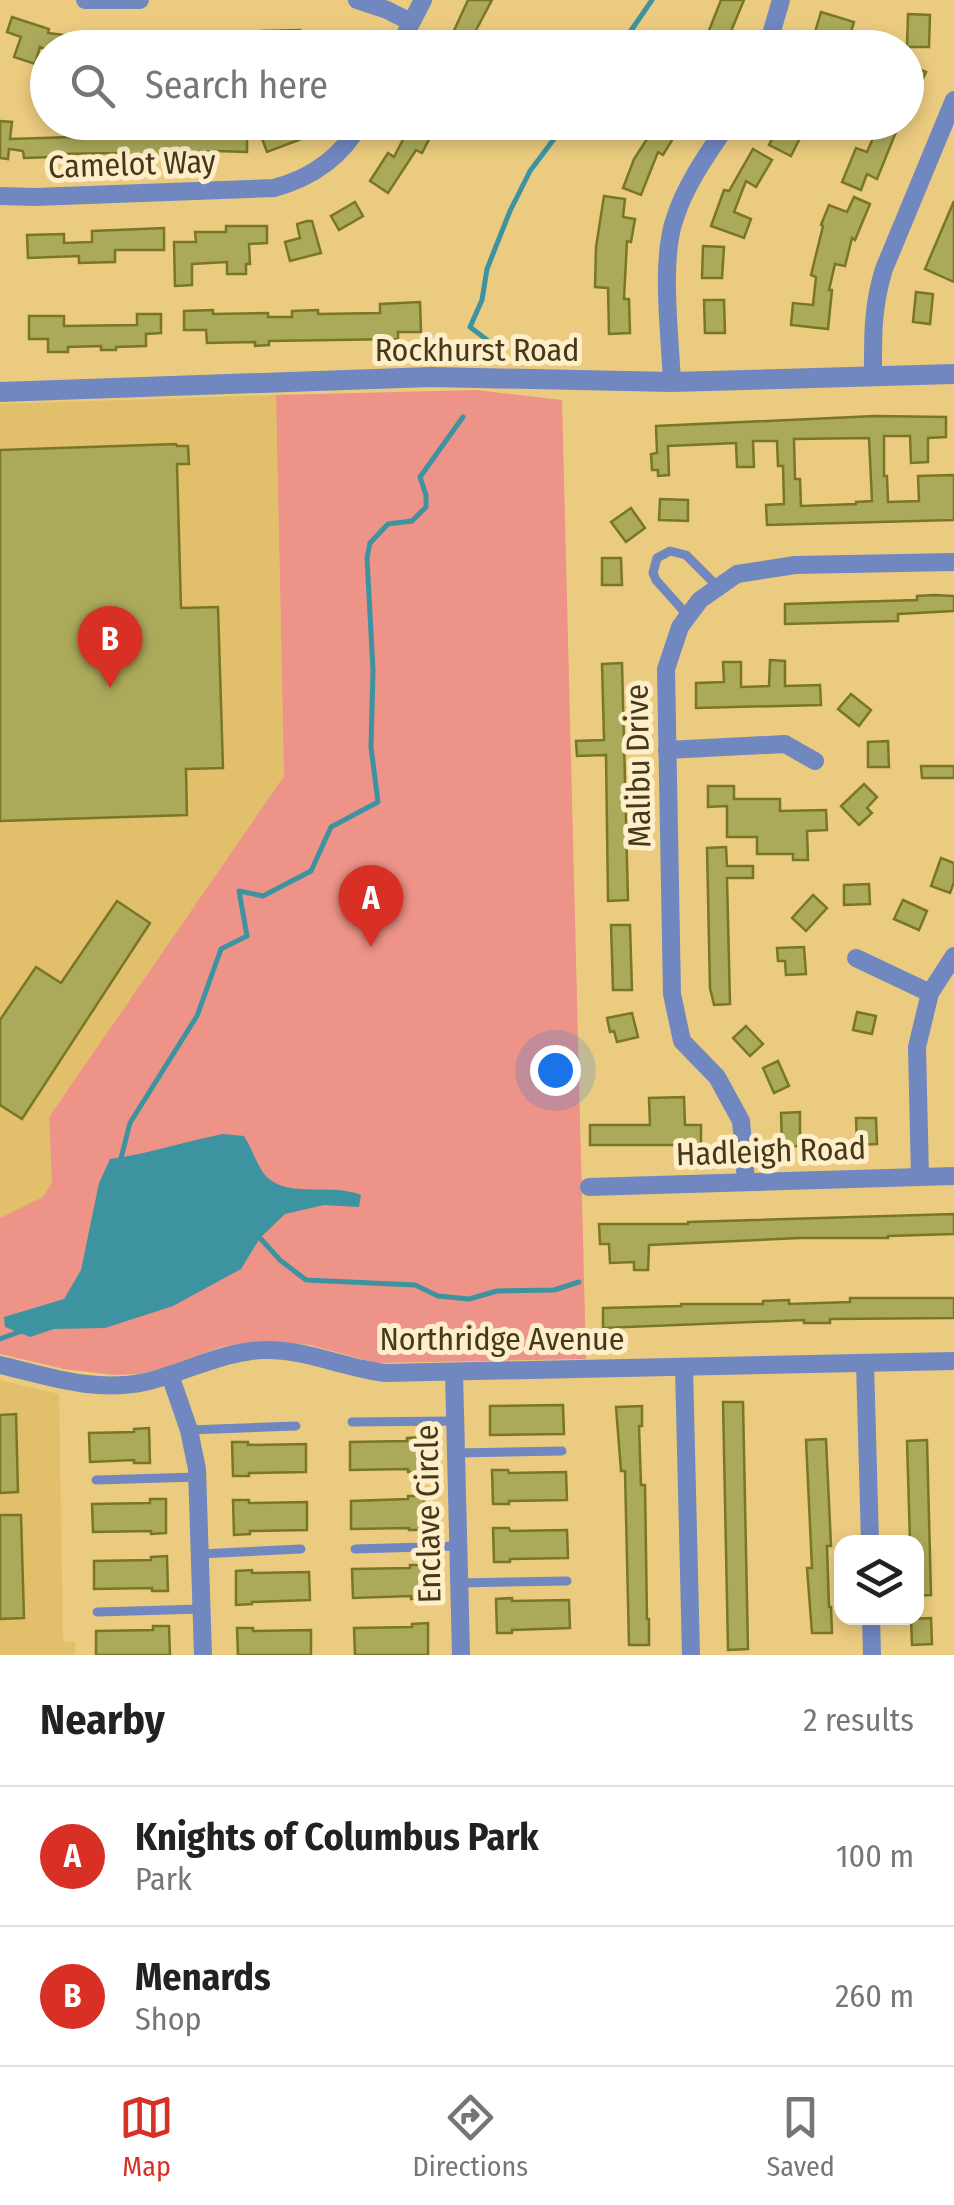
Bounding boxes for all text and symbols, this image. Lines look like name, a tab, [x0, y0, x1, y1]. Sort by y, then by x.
search box	[30, 30, 924, 140]
icon: search	[65, 58, 120, 113]
text: Search here	[145, 62, 328, 108]
street label: Camelot Way	[48, 142, 217, 186]
street label: Rockhurst Road	[375, 331, 579, 369]
pin: B	[78, 606, 142, 688]
street label: Malibu Drive	[618, 684, 658, 848]
pin: A	[338, 864, 404, 947]
your location	[530, 1045, 581, 1096]
street label: Hadleigh Road	[675, 1129, 867, 1173]
street label: Northridge Avenue	[379, 1320, 625, 1358]
street label: Enclave Circle	[407, 1424, 449, 1604]
map controls	[834, 1535, 924, 1625]
button: layers	[834, 1535, 924, 1625]
text: Nearby	[40, 1695, 165, 1745]
text: 2 results	[803, 1701, 914, 1739]
text: Knights of Columbus Park	[135, 1814, 539, 1860]
text: A	[64, 1837, 81, 1875]
text: 100 m	[836, 1837, 914, 1875]
text: Park	[135, 1860, 192, 1898]
text: Menards	[135, 1954, 271, 2000]
text: B	[64, 1977, 81, 2015]
text: 260 m	[835, 1977, 914, 2015]
text: Shop	[135, 2000, 202, 2038]
tab: Map	[119, 2090, 174, 2183]
tab: Directions	[412, 2090, 528, 2183]
tab: Saved	[766, 2090, 835, 2183]

